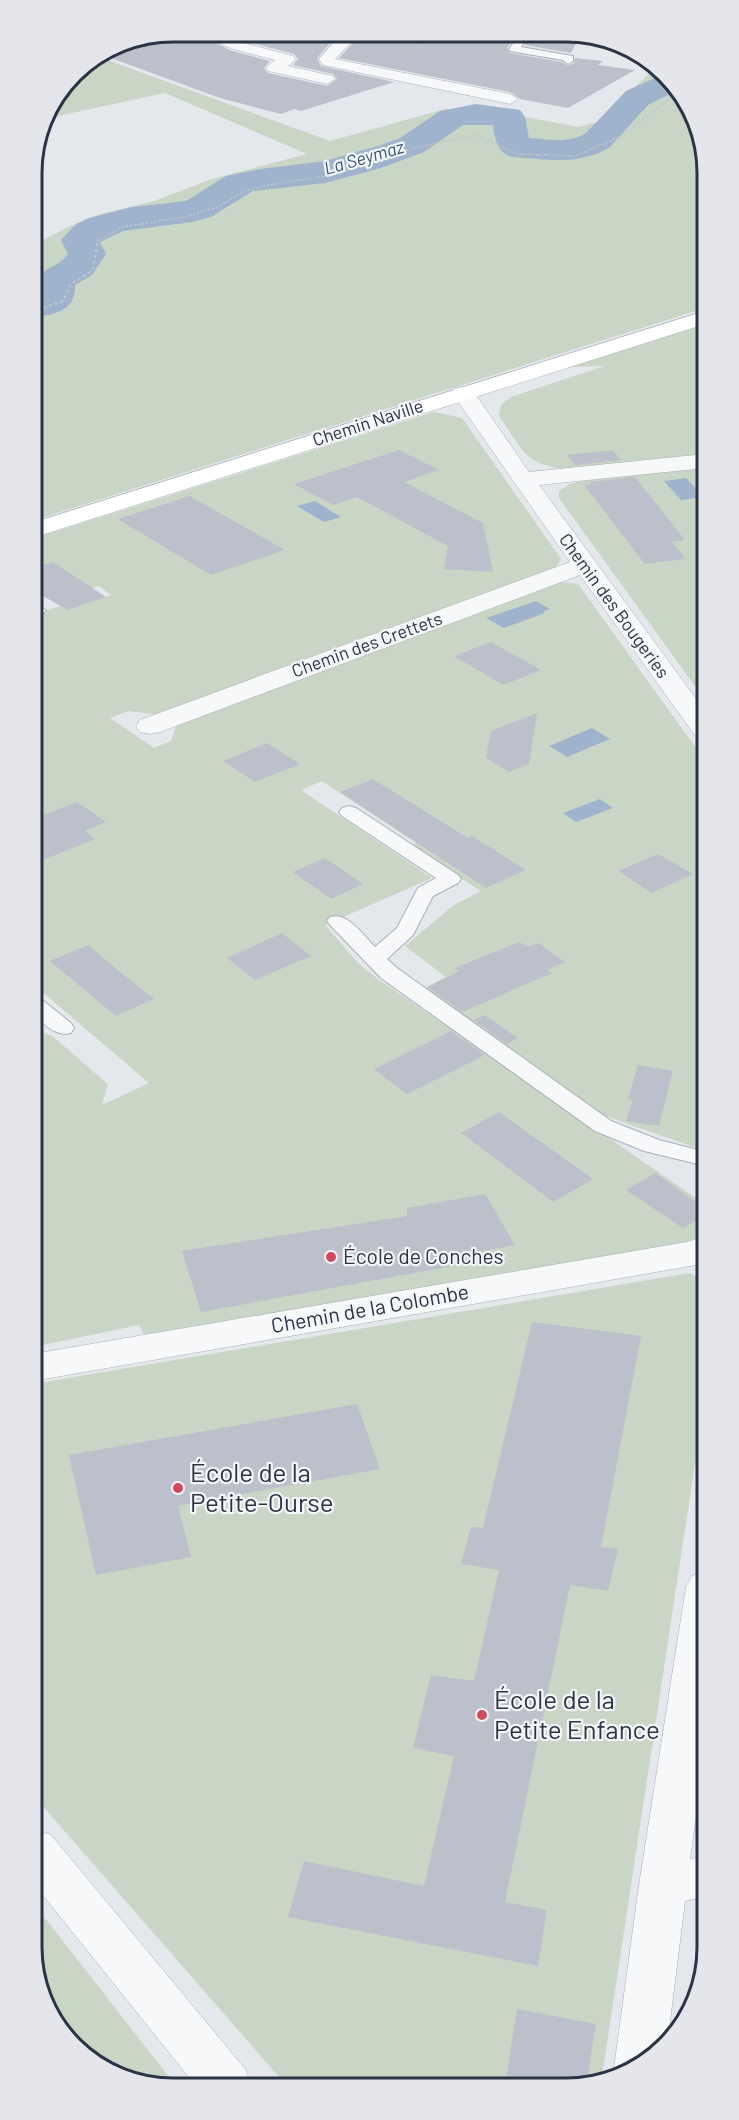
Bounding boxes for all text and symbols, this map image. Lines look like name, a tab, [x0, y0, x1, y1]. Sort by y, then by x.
water label: La Seymaz	[321, 135, 406, 179]
street label: Chemin Naville	[310, 394, 426, 450]
street label: Chemin des Bougeries	[555, 529, 675, 682]
street label: Chemin des Crettets	[288, 607, 445, 682]
place label: École de Conches	[343, 1243, 504, 1268]
marker: École de Conches	[324, 1250, 338, 1264]
street label: Chemin de la Colombe	[269, 1278, 471, 1337]
place label: École de la Petite-Ourse	[190, 1456, 334, 1517]
marker: École de la Petite-Ourse	[171, 1481, 185, 1495]
place label: École de la Petite Enfance	[494, 1683, 660, 1744]
marker: École de la Petite Enfance	[475, 1708, 489, 1722]

